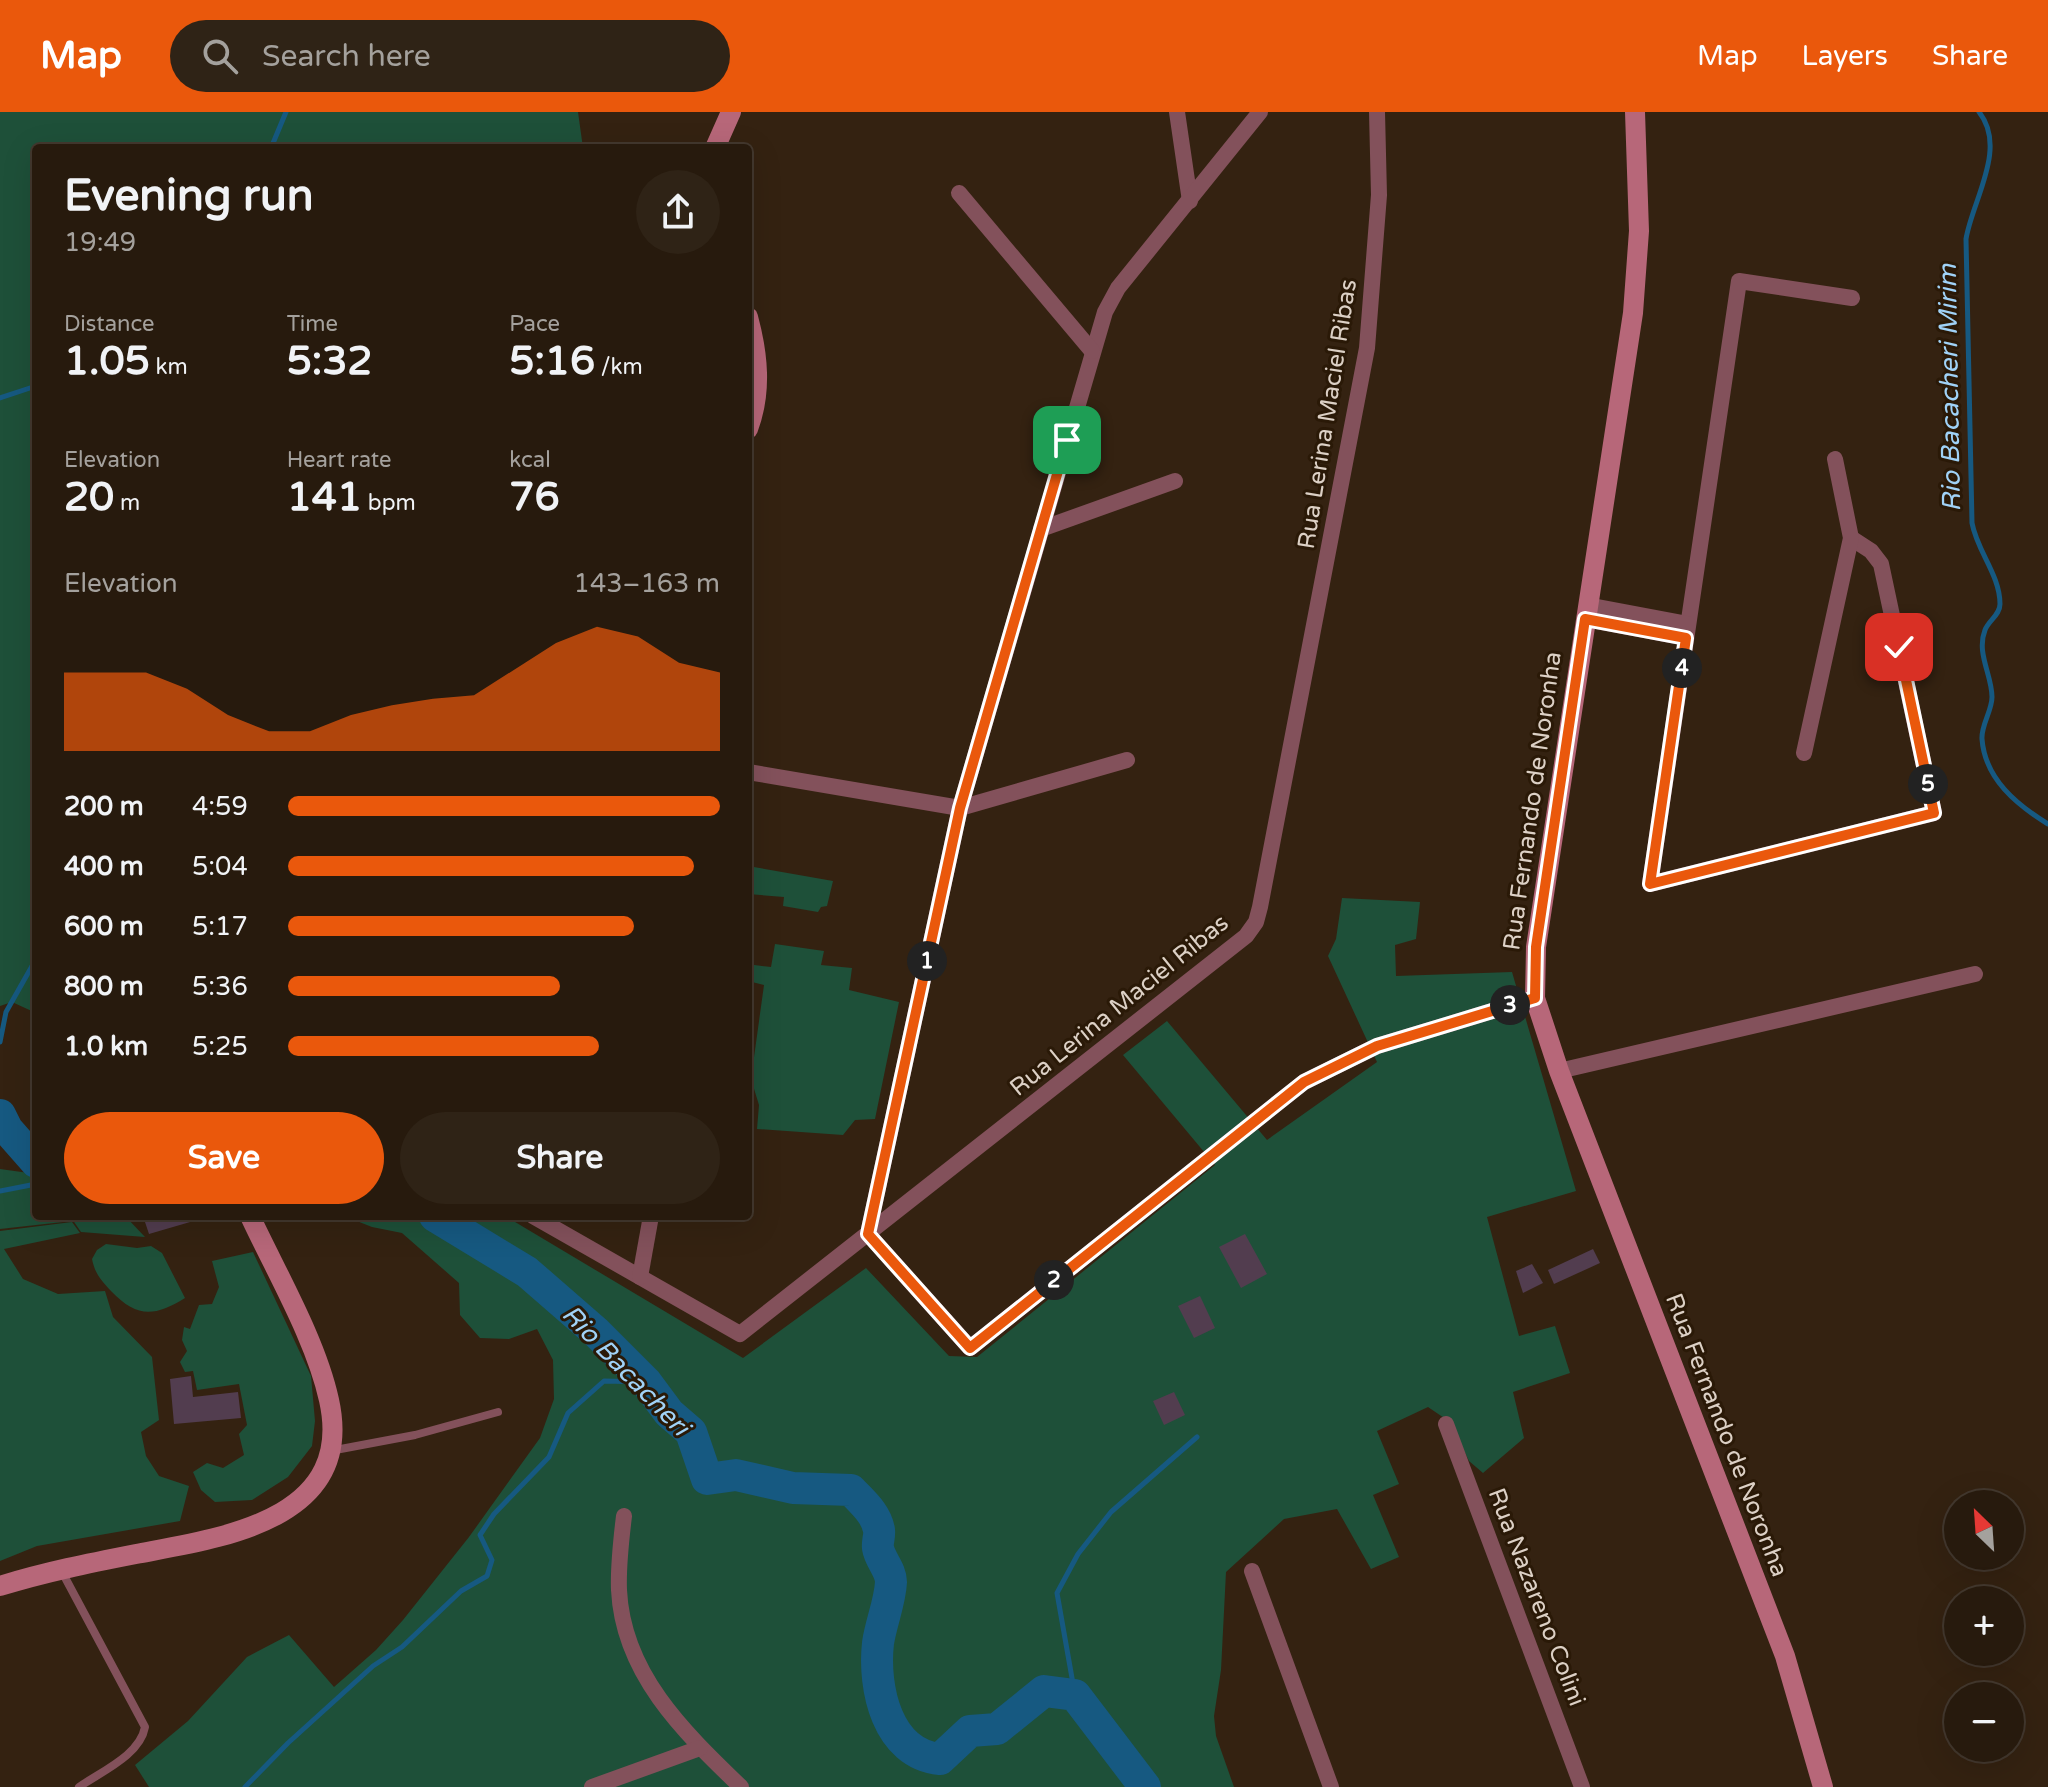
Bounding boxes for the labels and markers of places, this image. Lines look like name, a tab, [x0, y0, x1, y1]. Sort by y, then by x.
pin	[1033, 406, 1101, 474]
pin	[1865, 613, 1933, 681]
pin: 4	[1662, 648, 1702, 688]
pin: 5	[1908, 764, 1948, 804]
pin: 1	[907, 941, 947, 981]
pin: 3	[1490, 985, 1530, 1025]
pin: 2	[1034, 1260, 1074, 1300]

